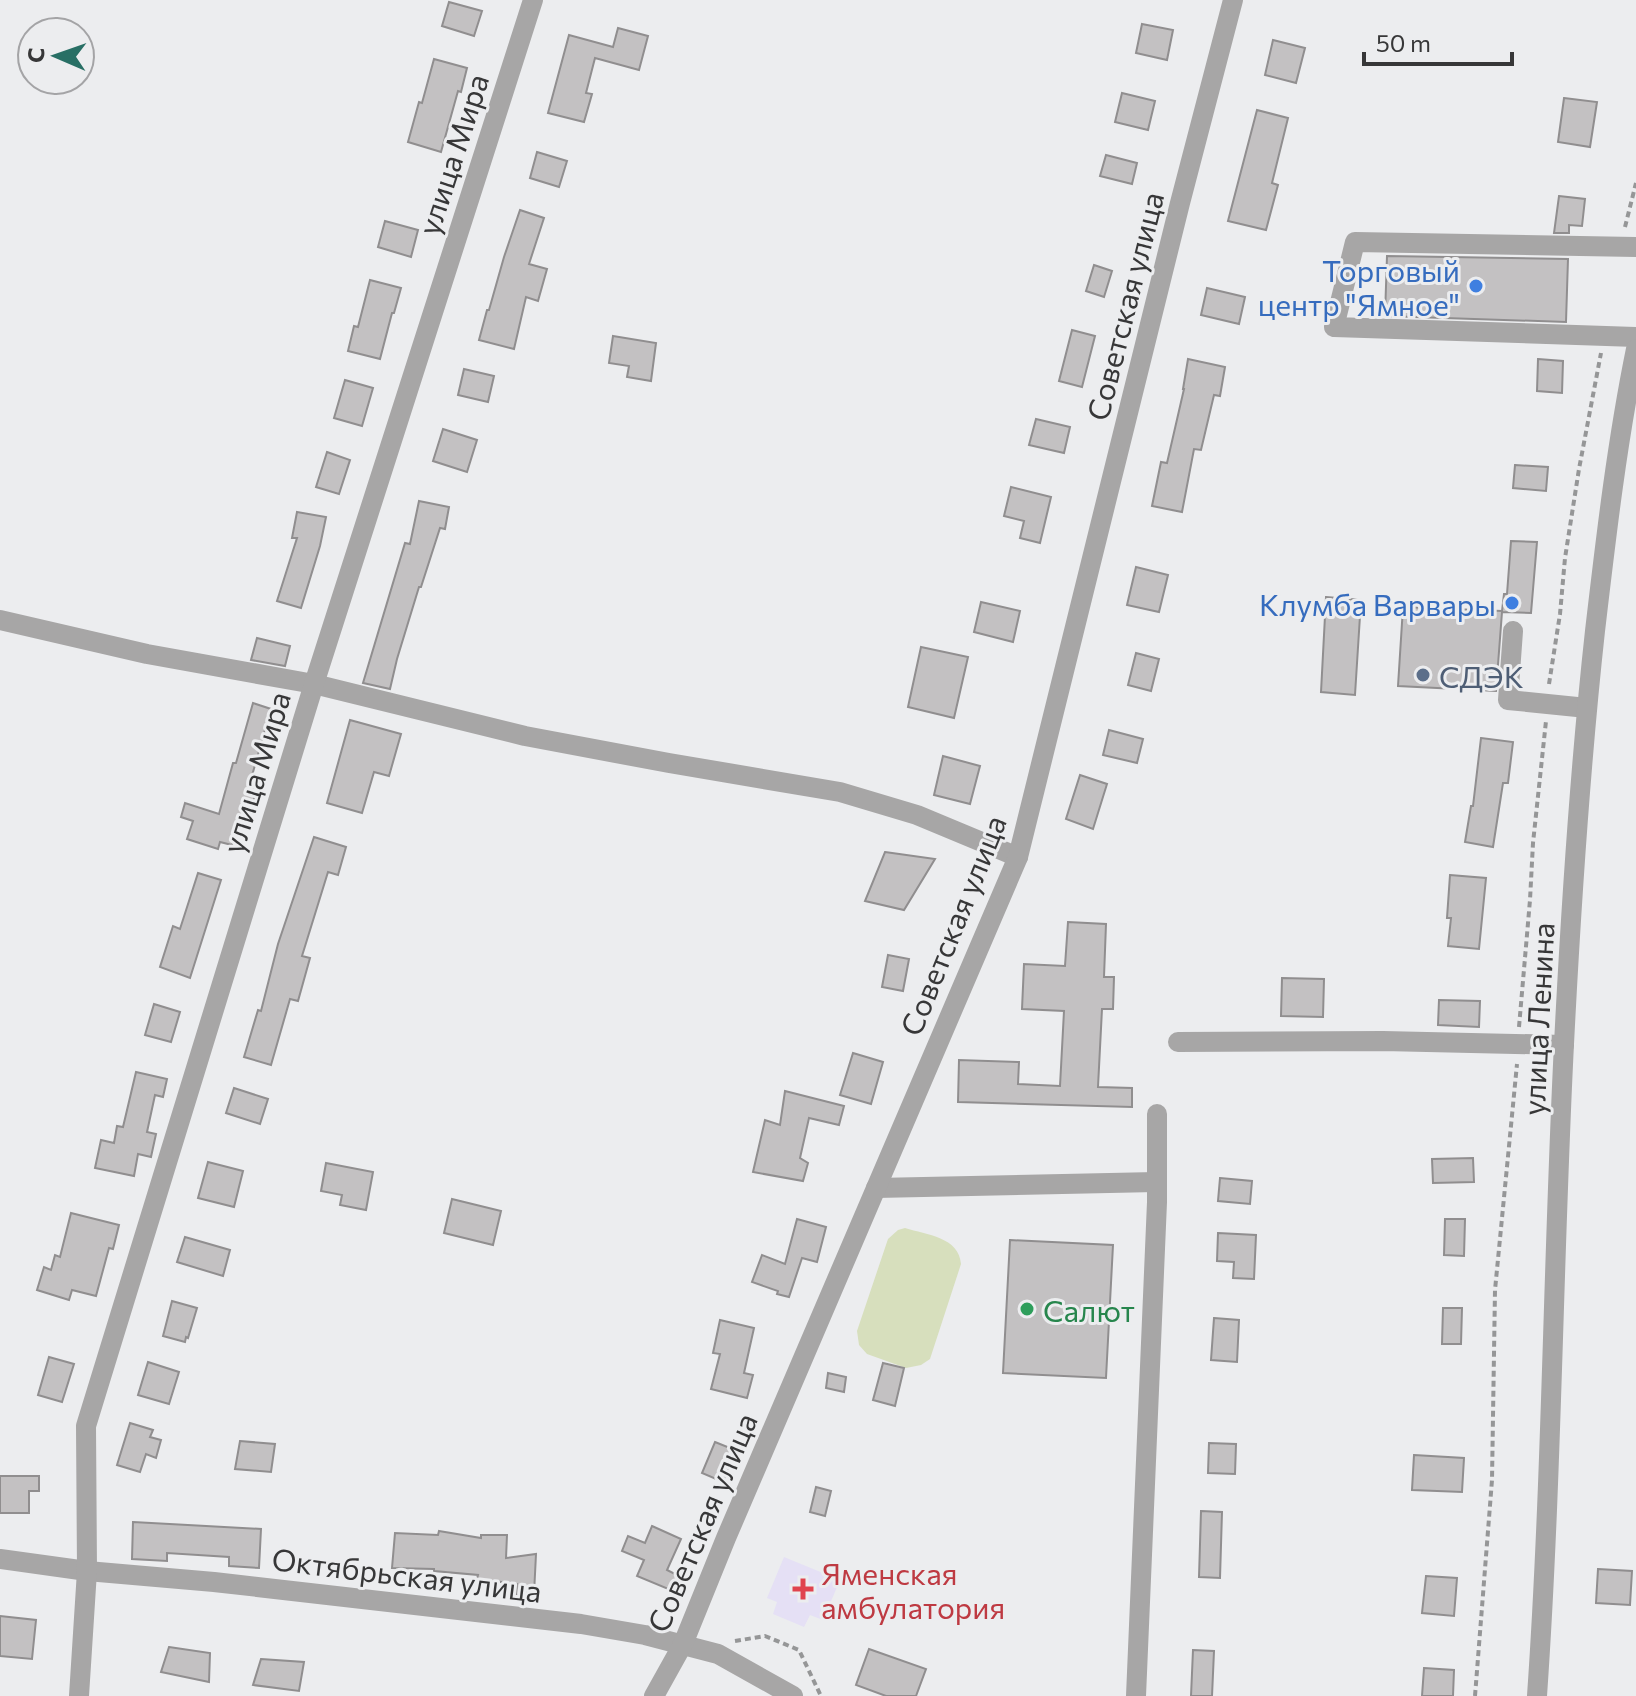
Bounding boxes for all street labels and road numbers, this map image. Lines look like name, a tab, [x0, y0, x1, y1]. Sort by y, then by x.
street label: улица Мира	[409, 69, 495, 239]
street label: Советская улица	[1078, 188, 1170, 424]
street label: улица Мира	[213, 687, 297, 857]
street label: Советская улица	[891, 810, 1013, 1040]
street label: улица Ленина	[1513, 922, 1561, 1116]
street label: Советская улица	[638, 1407, 764, 1637]
street label: Октябрьская улица	[270, 1539, 544, 1609]

